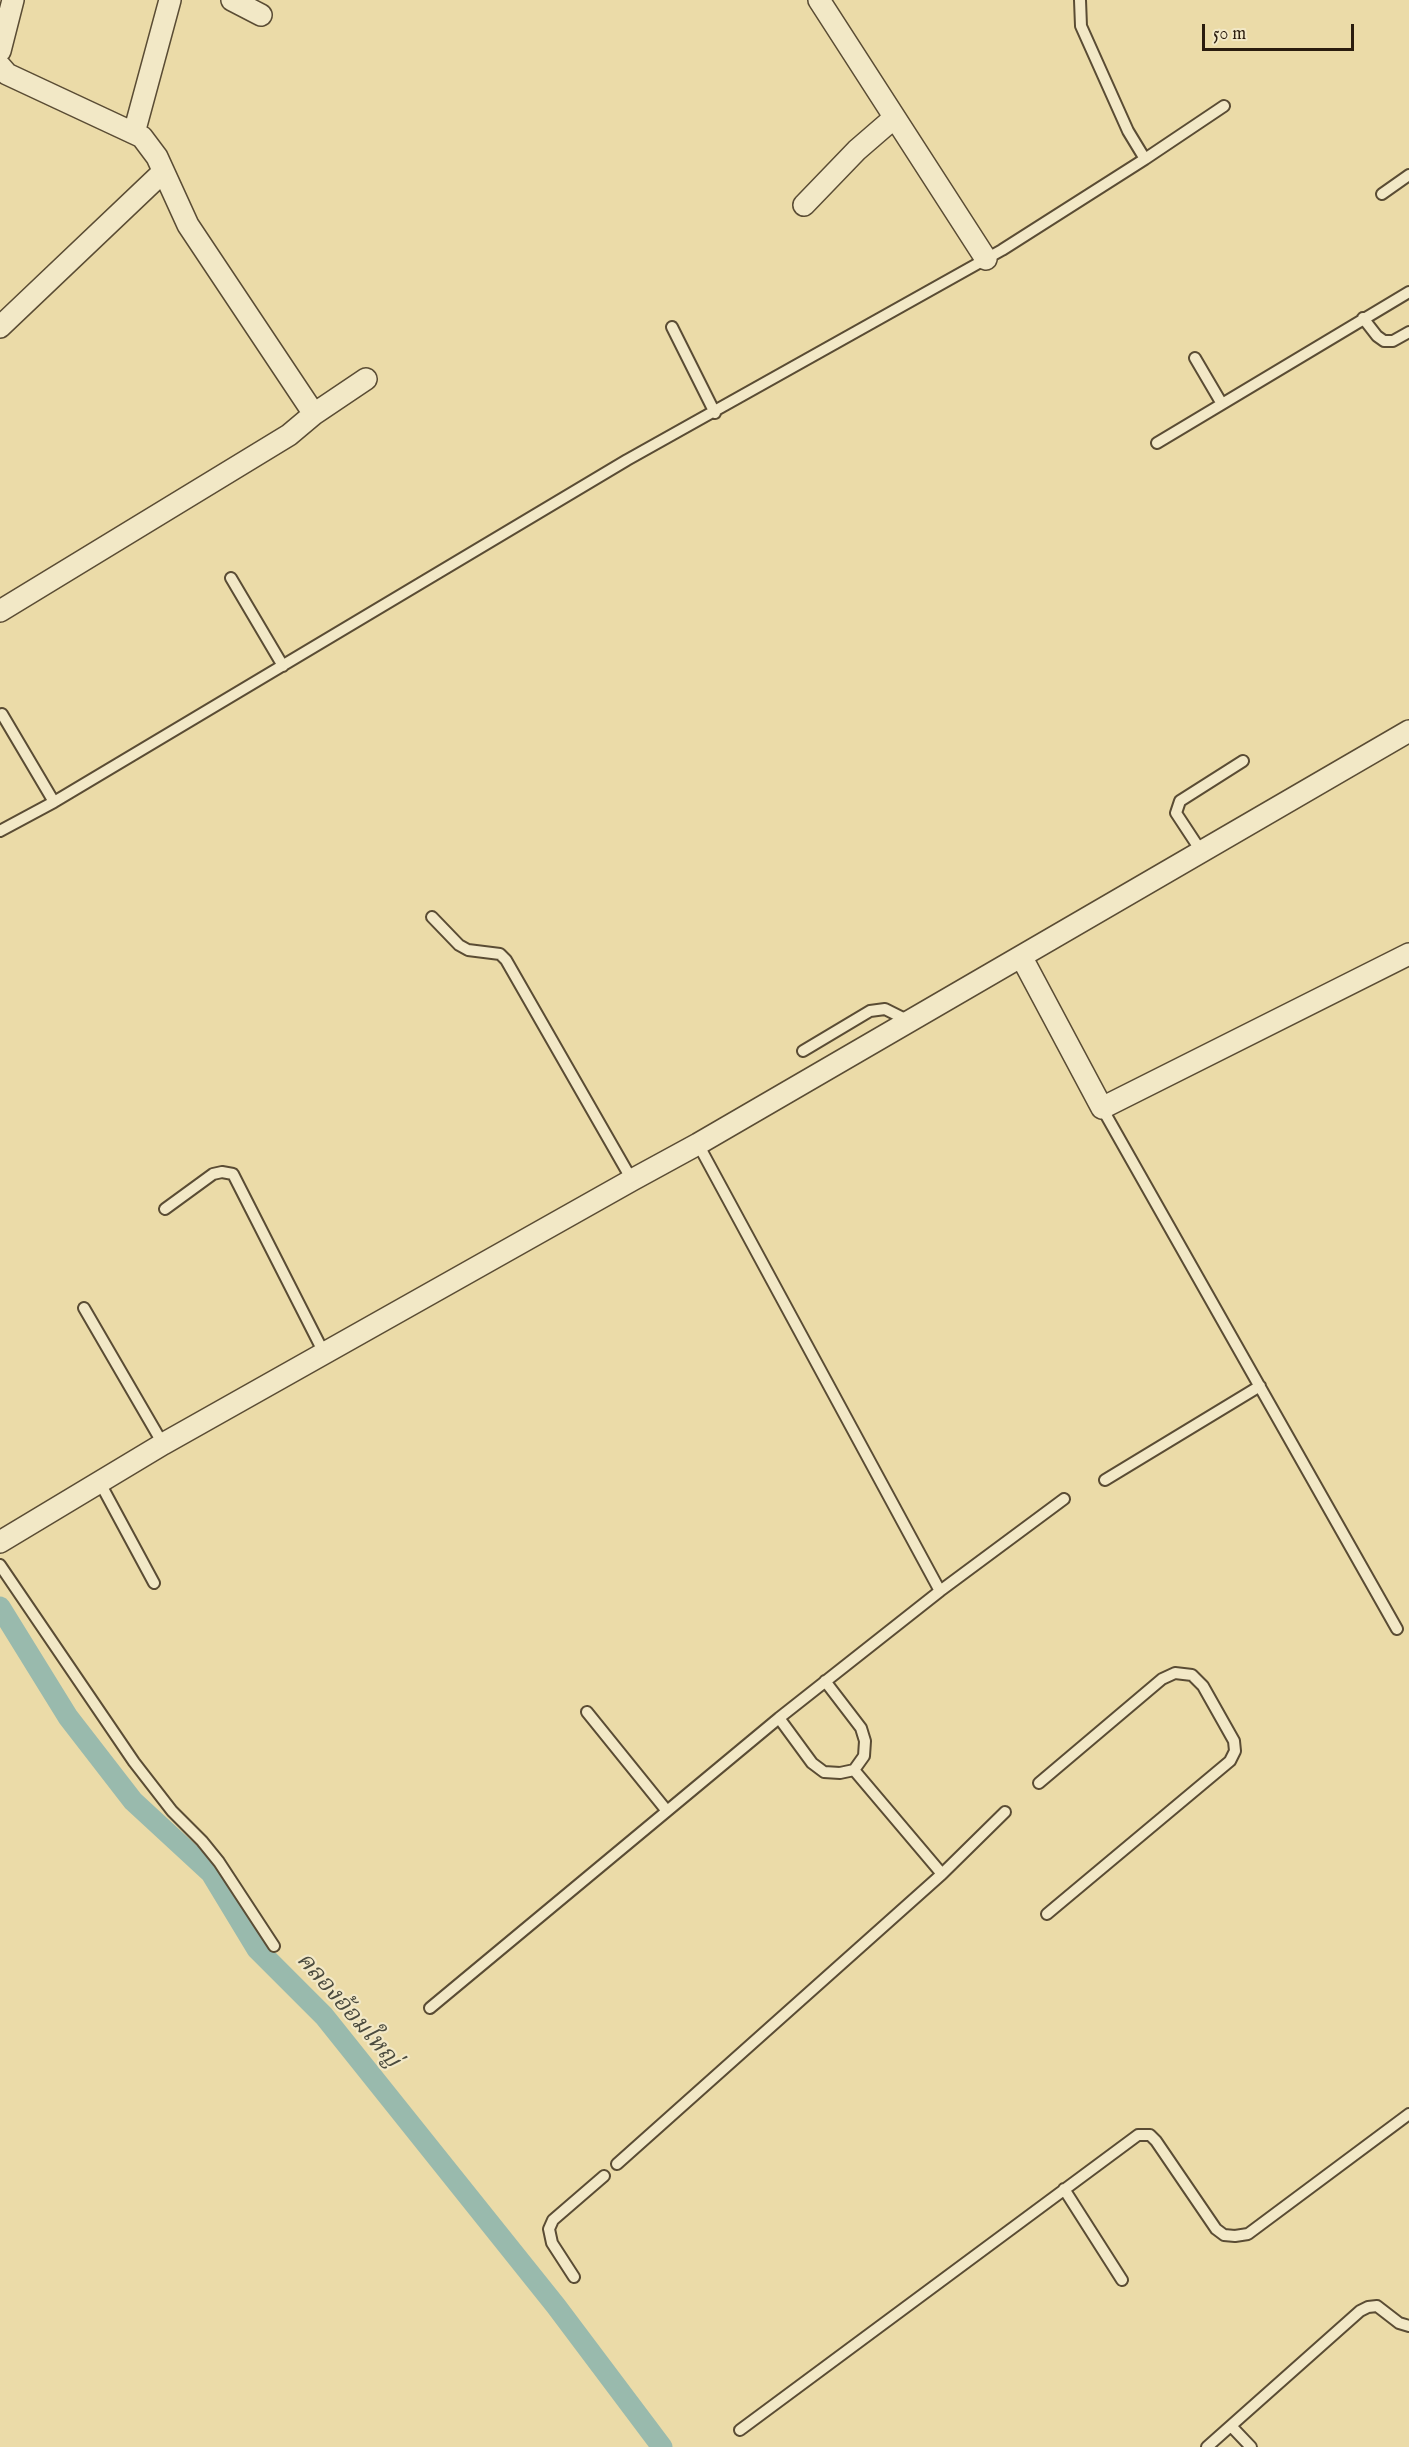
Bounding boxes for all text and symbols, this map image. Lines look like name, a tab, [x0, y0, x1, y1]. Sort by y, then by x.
scale bar	[1205, 12, 1356, 50]
text: 50 m	[1213, 23, 1246, 46]
water label: คลองอ้อมใหญ่	[289, 1947, 405, 2075]

